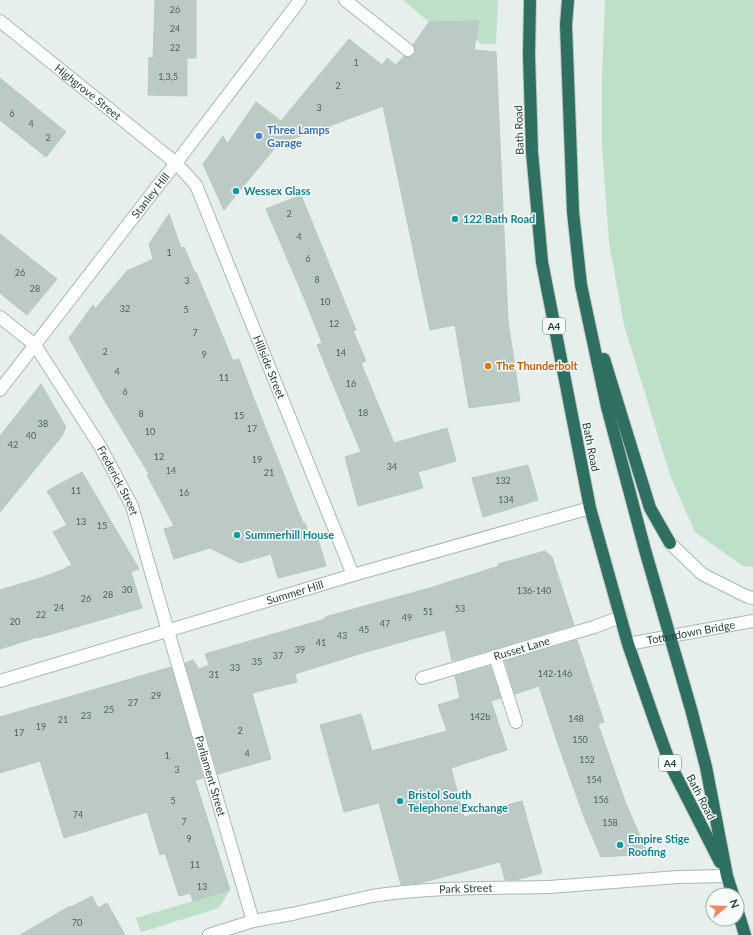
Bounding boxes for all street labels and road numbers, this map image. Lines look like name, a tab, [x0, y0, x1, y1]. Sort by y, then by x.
street label: Highgrove Street	[52, 61, 124, 122]
street label: Bath Road	[511, 105, 526, 155]
street label: Stanley Hill	[128, 170, 172, 220]
road number: A4	[543, 318, 565, 334]
street label: Hillside Street	[251, 333, 288, 400]
street label: Bath Road	[580, 421, 603, 473]
street label: Frederick Street	[95, 443, 141, 517]
street label: Summer Hill	[265, 577, 325, 607]
street label: Totterdown Bridge	[646, 617, 736, 646]
street label: Russet Lane	[492, 633, 551, 662]
street label: Parliament Street	[193, 734, 229, 818]
road number: A4	[659, 755, 681, 771]
street label: Bath Road	[684, 772, 719, 822]
street label: Park Street	[439, 881, 492, 895]

